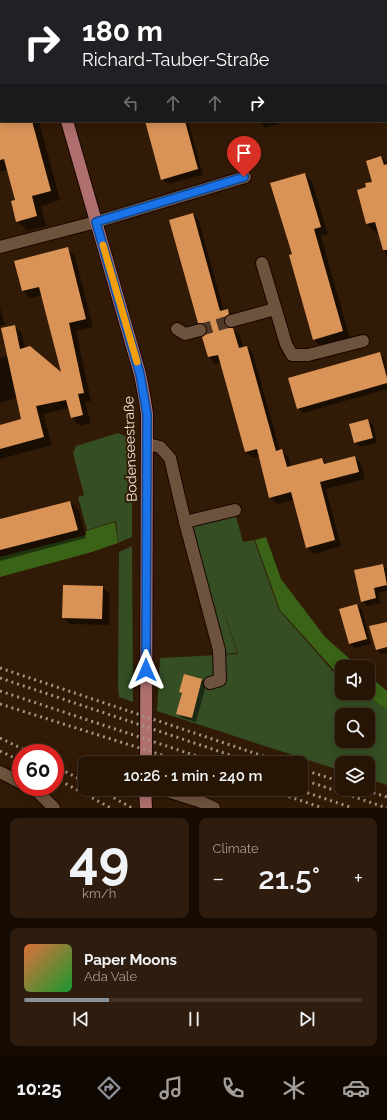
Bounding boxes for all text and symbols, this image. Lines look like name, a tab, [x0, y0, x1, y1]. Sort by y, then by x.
text: 180 m	[82, 15, 163, 48]
icon: right	[16, 16, 68, 68]
text: Richard-Tauber-Straße	[82, 49, 269, 70]
icon: left	[120, 92, 142, 114]
icon: ahead	[162, 92, 184, 114]
icon: ahead	[204, 92, 226, 114]
icon: right	[246, 92, 268, 114]
pin	[227, 136, 261, 177]
icon: arrive	[233, 142, 255, 164]
street label: Bodenseestraße	[120, 396, 140, 502]
position arrow	[125, 649, 167, 691]
map controls	[335, 660, 375, 796]
button: sound	[335, 660, 375, 700]
button: search	[335, 708, 375, 748]
speed limit sign: 60	[12, 744, 64, 796]
button: layers	[335, 756, 375, 796]
text: 10:26 · 1 min · 240 m	[124, 767, 262, 785]
text: 49	[69, 829, 129, 890]
text: Climate	[213, 841, 259, 856]
text: 21.5°	[258, 861, 320, 896]
text: −	[213, 865, 224, 891]
text: +	[354, 865, 363, 891]
text: km/h	[82, 886, 116, 901]
text: Paper Moons	[84, 951, 177, 969]
text: Ada Vale	[84, 969, 137, 984]
icon: previous	[70, 1008, 92, 1030]
icon: pause	[183, 1008, 205, 1030]
icon: next	[296, 1008, 318, 1030]
icon: directions	[95, 1074, 123, 1102]
icon: music	[157, 1074, 185, 1102]
icon: phone	[219, 1074, 247, 1102]
icon: climate	[280, 1074, 308, 1102]
icon: car	[342, 1074, 370, 1102]
text: 10:25	[17, 1078, 61, 1099]

